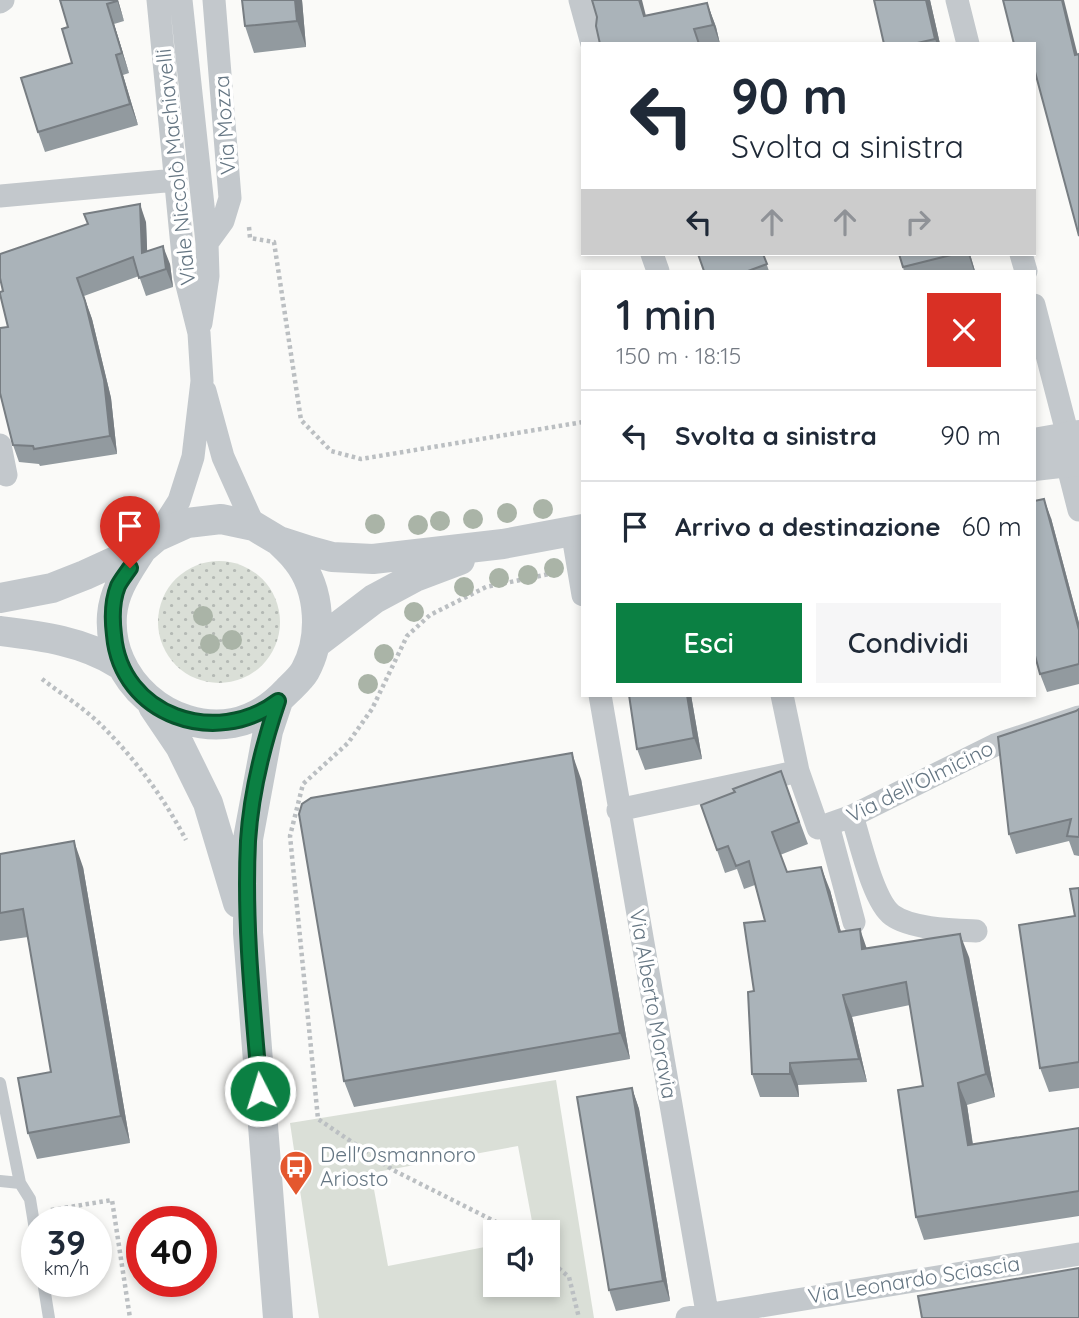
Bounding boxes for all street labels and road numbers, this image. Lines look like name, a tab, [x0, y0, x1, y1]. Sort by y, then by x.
street label: Viale Niccolò Machiavelli	[150, 48, 200, 287]
street label: Via Mozza	[208, 74, 240, 176]
street label: Via dell'Olmicino	[842, 734, 997, 828]
street label: Via Alberto Moravia	[624, 907, 683, 1101]
street label: Via Leonardo Sciascia	[806, 1249, 1022, 1309]

